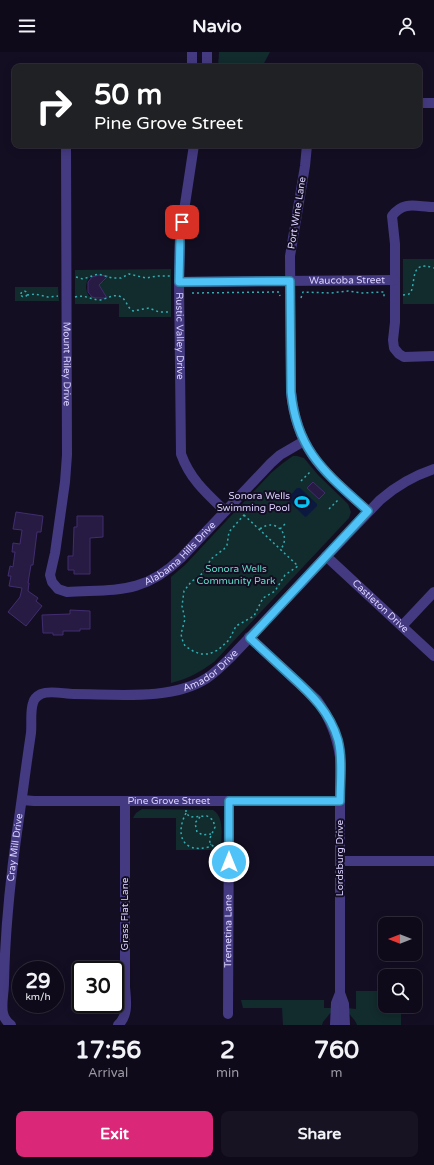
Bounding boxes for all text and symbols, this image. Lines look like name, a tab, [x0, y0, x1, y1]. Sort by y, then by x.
icon: menu	[16, 15, 38, 37]
text: Navio	[192, 15, 242, 37]
icon: person	[396, 15, 418, 37]
text: 50 m	[94, 78, 162, 112]
icon: right	[28, 80, 80, 132]
text: Pine Grove Street	[94, 112, 243, 134]
street label: Port Wine Lane	[285, 176, 309, 250]
pin	[165, 205, 199, 239]
icon: arrive	[171, 211, 193, 233]
street label: Waucoba Street	[309, 274, 385, 287]
street label: Rustic Valley Drive	[173, 292, 186, 380]
street label: Mount Riley Drive	[61, 322, 73, 407]
place label: Sonora Wells Swimming Pool	[217, 490, 290, 514]
sports icon: Sonora Wells Swimming Pool	[293, 493, 311, 511]
street label: Alabama Hills Drive	[142, 519, 218, 588]
park label: Sonora Wells Community Park	[197, 563, 276, 587]
street label: Castleton Drive	[350, 577, 411, 636]
street label: Amador Drive	[182, 647, 241, 694]
street label: Pine Grove Street	[127, 795, 211, 807]
street label: Cray Mill Drive	[5, 812, 26, 882]
street label: Lordsburg Drive	[334, 820, 346, 896]
position arrow	[208, 841, 250, 883]
street label: Grass Flat Lane	[119, 877, 131, 950]
street label: Tremetina Lane	[222, 894, 235, 968]
north arrow	[378, 917, 422, 961]
map controls	[378, 917, 422, 1013]
speed limit sign: 30	[72, 961, 124, 1013]
button: search	[378, 969, 422, 1013]
text: 29	[25, 970, 51, 994]
text: km/h	[25, 991, 51, 1003]
text: 17:56	[75, 1036, 141, 1065]
text: 2	[220, 1036, 235, 1065]
text: 760	[314, 1036, 359, 1065]
text: Arrival	[88, 1065, 128, 1081]
text: min	[216, 1065, 239, 1081]
text: m	[331, 1065, 343, 1081]
button: Exit	[16, 1111, 213, 1157]
button: Share	[221, 1111, 418, 1157]

